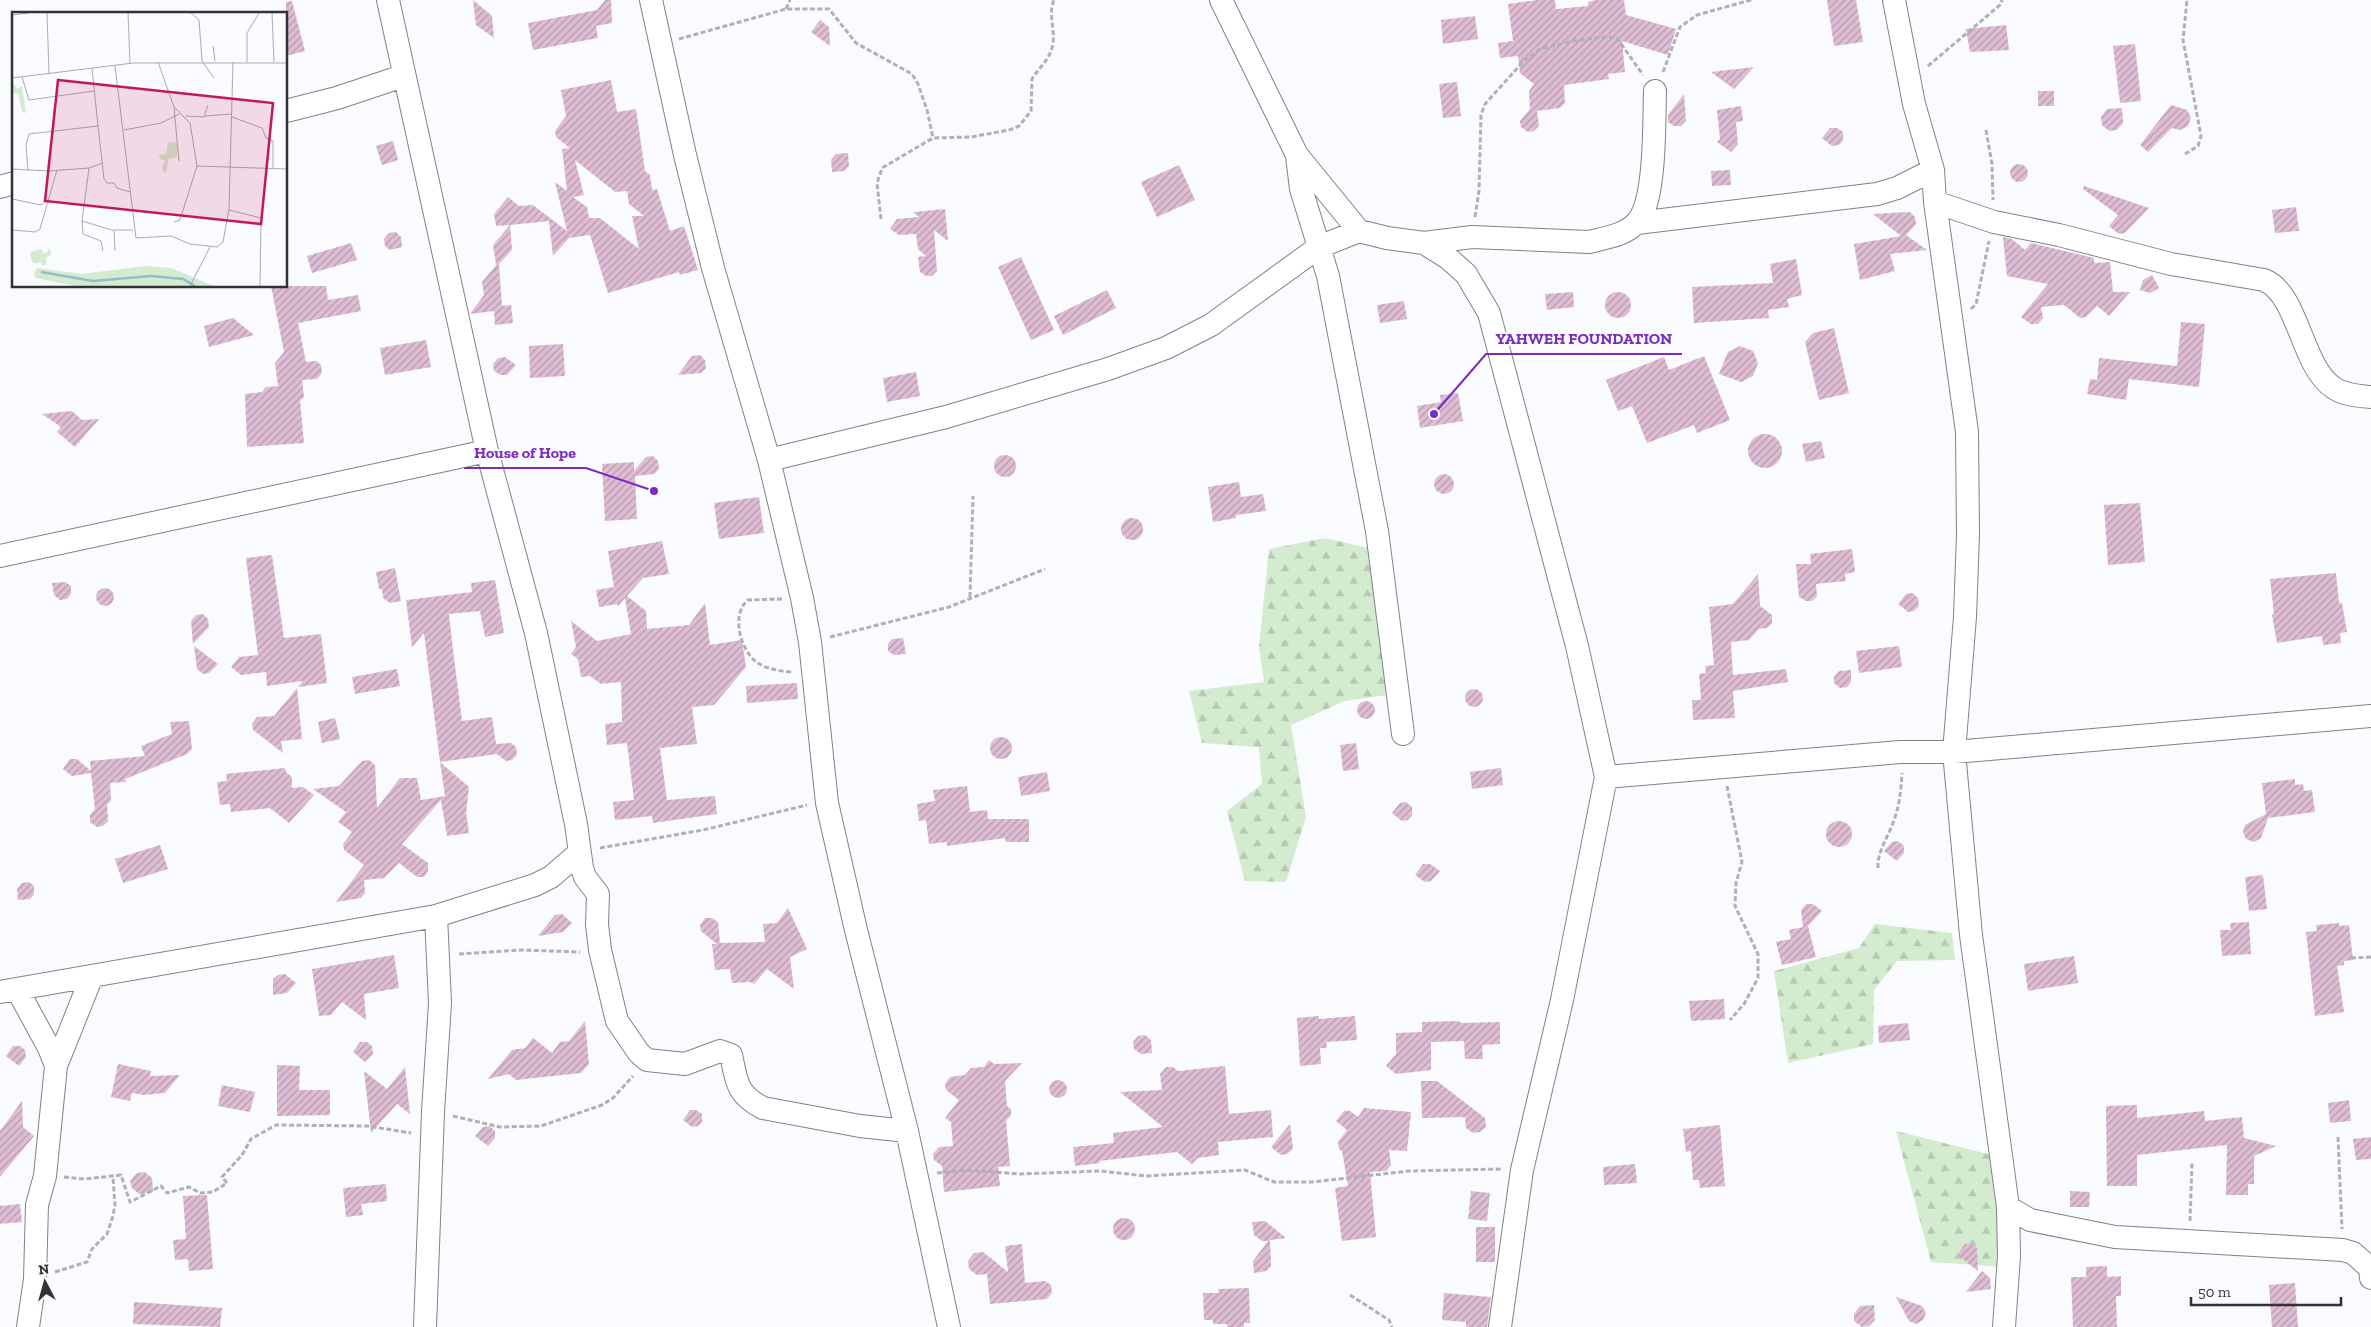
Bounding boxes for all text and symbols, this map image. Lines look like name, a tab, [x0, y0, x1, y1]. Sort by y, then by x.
inset map	[12, 12, 288, 288]
callout: YAHWEH FOUNDATION	[1486, 323, 1682, 354]
text: YAHWEH FOUNDATION	[1496, 329, 1672, 348]
callout: House of Hope	[464, 437, 586, 468]
text: House of Hope	[474, 443, 576, 462]
north arrow	[20, 1257, 70, 1307]
text: N	[38, 1261, 50, 1279]
scale bar	[2191, 1274, 2341, 1306]
text: 50 m	[2198, 1283, 2231, 1301]

